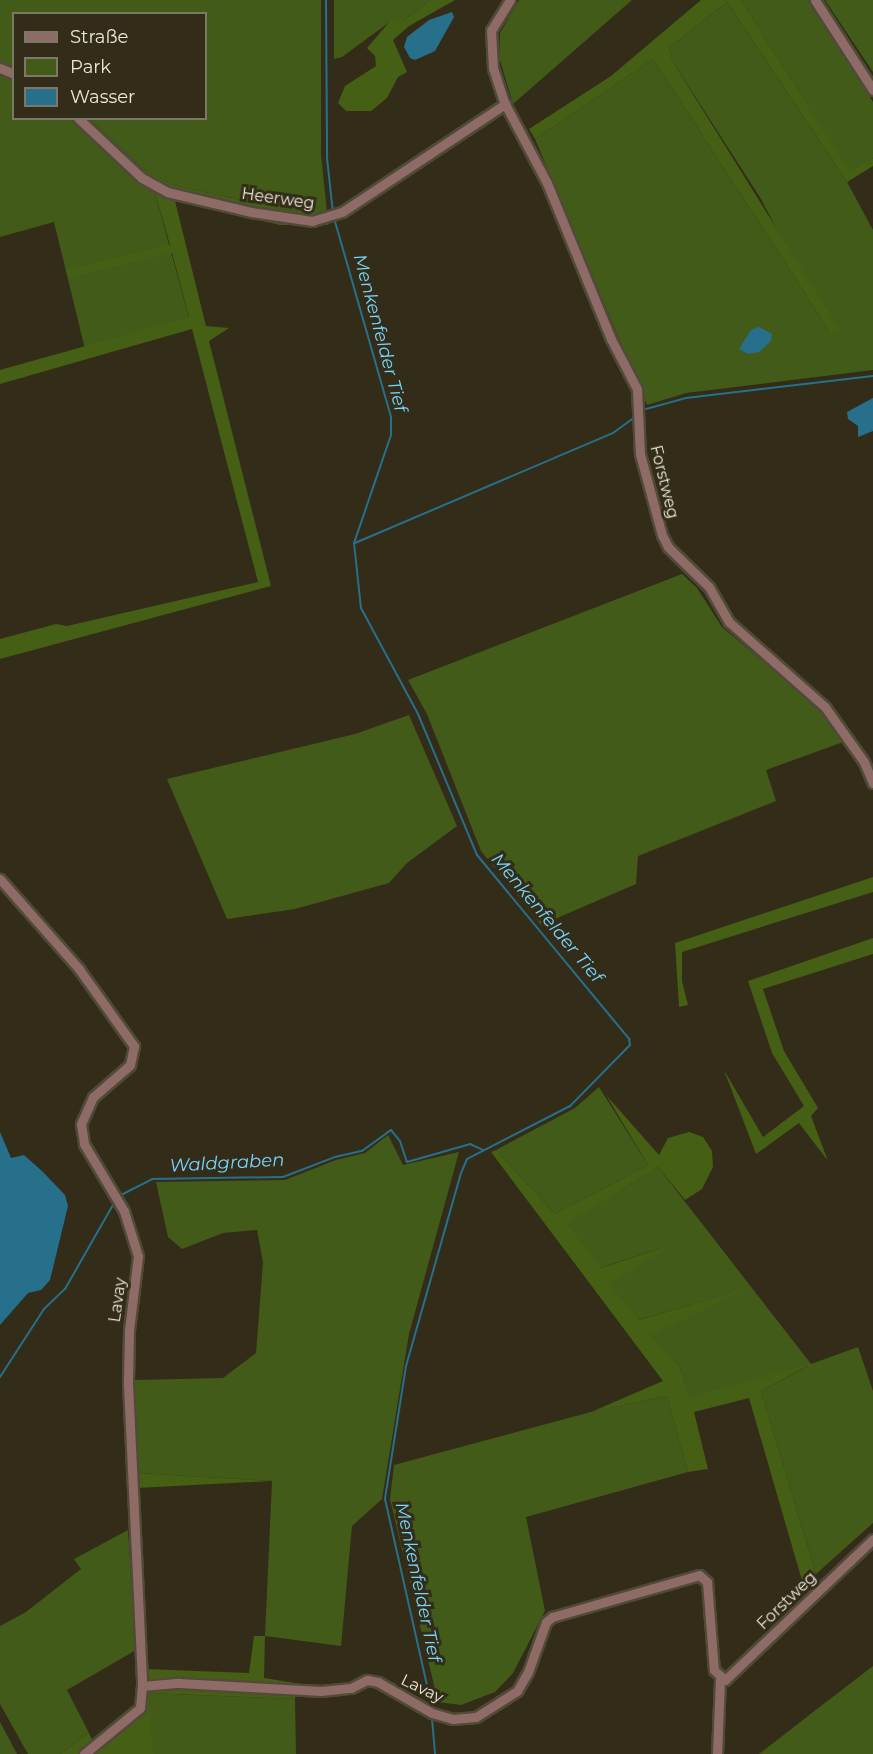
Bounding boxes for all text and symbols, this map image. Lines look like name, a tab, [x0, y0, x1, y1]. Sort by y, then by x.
legend	[12, 12, 207, 120]
text: Straße	[70, 26, 128, 48]
text: Park	[70, 56, 111, 78]
text: Wasser	[70, 86, 135, 108]
street label: Heerweg	[240, 184, 316, 214]
water label: Menkenfelder Tief	[349, 252, 411, 414]
street label: Forstweg	[646, 443, 682, 521]
water label: Menkenfelder Tief	[487, 849, 607, 987]
water label: Waldgraben	[169, 1149, 285, 1177]
street label: Lavay	[105, 1276, 131, 1324]
water label: Menkenfelder Tief	[391, 1500, 445, 1664]
street label: Forstweg	[753, 1568, 821, 1634]
street label: Lavay	[398, 1671, 446, 1707]

